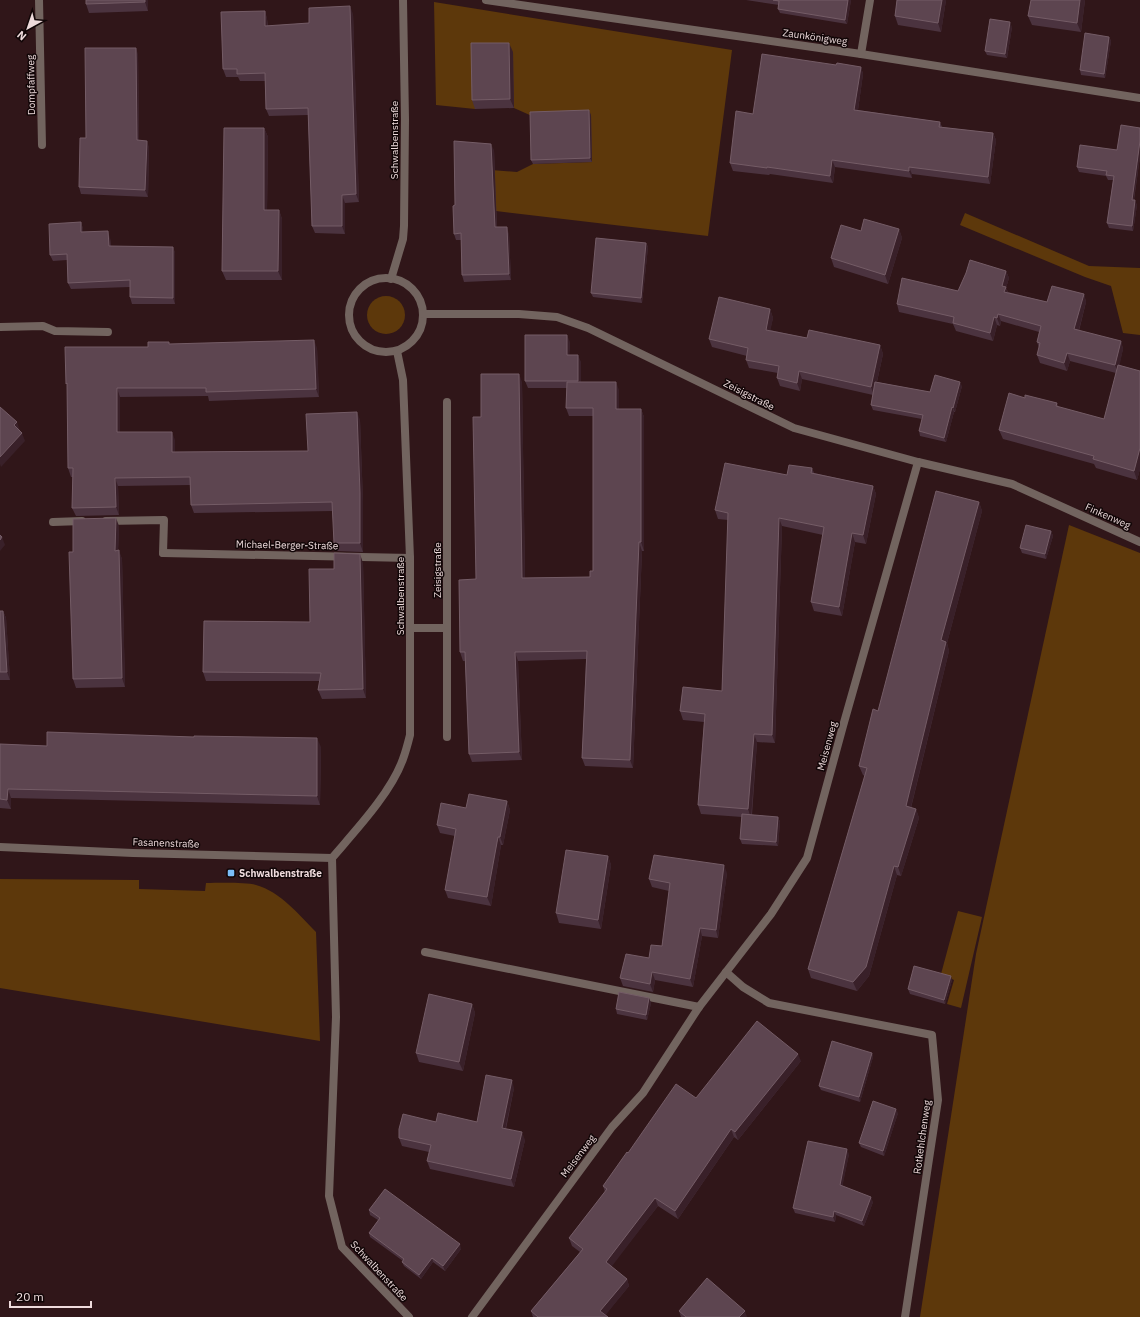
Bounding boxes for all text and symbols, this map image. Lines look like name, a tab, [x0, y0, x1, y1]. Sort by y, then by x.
north arrow	[8, 8, 48, 48]
street label: Zaunkönigweg	[782, 26, 849, 48]
text: N	[14, 28, 29, 44]
street label: Dompfaffweg	[24, 54, 38, 115]
street label: Schwalbenstraße	[388, 100, 401, 179]
street label: Zeisigstraße	[721, 377, 777, 414]
street label: Finkenweg	[1083, 500, 1133, 532]
street label: Michael-Berger-Straße	[236, 538, 339, 552]
street label: Zeisigstraße	[431, 542, 444, 598]
street label: Schwalbenstraße	[394, 556, 407, 635]
street label: Meisenweg	[814, 719, 840, 772]
street label: Fasanenstraße	[132, 835, 200, 851]
place label: Schwalbenstraße	[239, 867, 322, 880]
marker: Schwalbenstraße	[226, 868, 236, 878]
street label: Rotkehlchenweg	[910, 1098, 934, 1175]
street label: Meisenweg	[558, 1131, 599, 1180]
street label: Schwalbenstraße	[348, 1238, 411, 1304]
scale bar	[10, 1283, 91, 1309]
text: 20 m	[16, 1289, 44, 1304]

